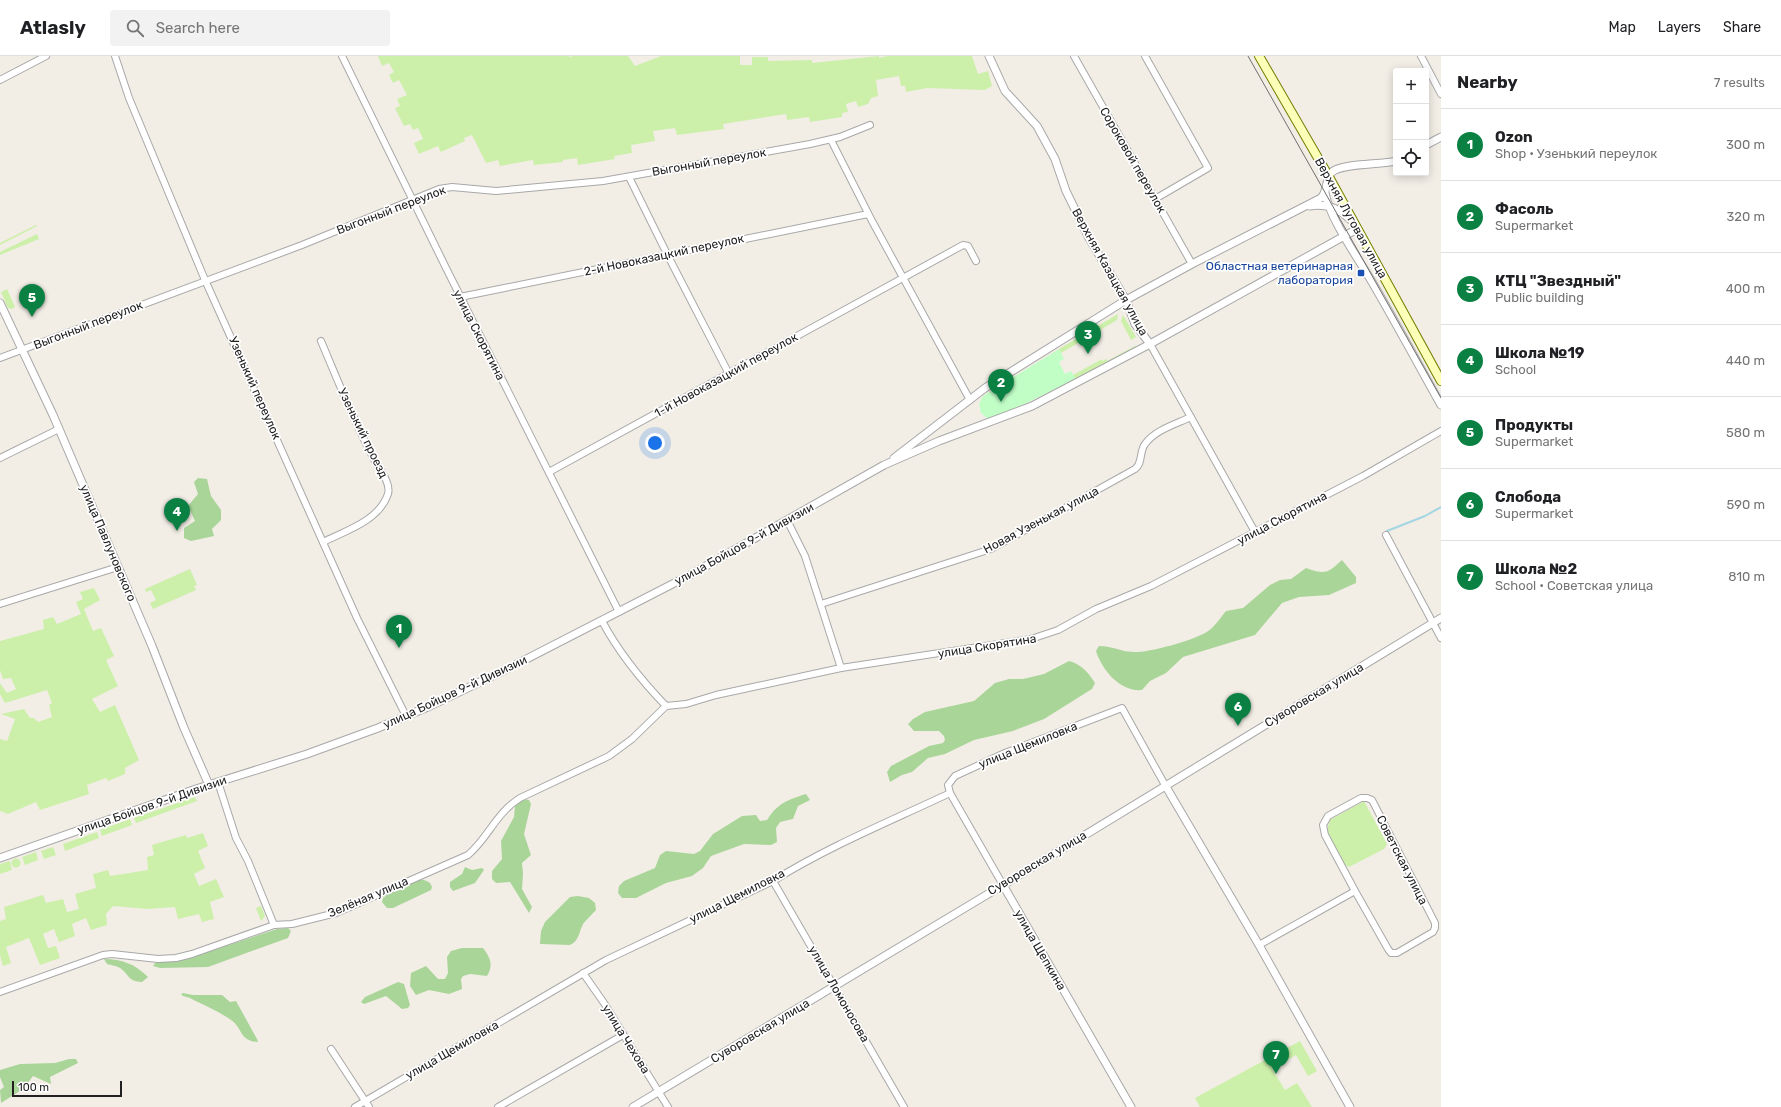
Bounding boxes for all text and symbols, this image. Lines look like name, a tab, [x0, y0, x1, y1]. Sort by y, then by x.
search box	[110, 10, 390, 46]
text: Atlasly	[20, 16, 86, 39]
icon: search	[124, 17, 146, 39]
text: Search here	[156, 19, 240, 37]
text: Map	[1609, 19, 1636, 36]
text: Layers	[1658, 19, 1701, 36]
text: Share	[1723, 19, 1761, 36]
map controls	[1393, 68, 1429, 176]
button: +	[1393, 68, 1429, 104]
text: Nearby	[1457, 72, 1518, 92]
text: 7 results	[1714, 75, 1765, 90]
button: −	[1393, 104, 1429, 140]
street label: Сороковой переулок	[1097, 105, 1169, 216]
text: Ozon	[1495, 128, 1533, 146]
text: 1	[1467, 137, 1473, 152]
text: 300 m	[1726, 137, 1765, 152]
button: locate	[1393, 140, 1429, 176]
street label: Выгонный переулок	[651, 145, 768, 179]
text: Shop · Узенький переулок	[1495, 146, 1657, 161]
street label: Верхняя Луговая улица	[1312, 155, 1390, 281]
street label: Выгонный переулок	[334, 183, 448, 237]
text: Фасоль	[1495, 200, 1553, 218]
street label: Верхняя Казацкая улица	[1069, 206, 1151, 338]
text: 2	[1466, 209, 1474, 224]
text: 320 m	[1727, 209, 1765, 224]
text: Supermarket	[1495, 218, 1573, 233]
street label: 2-й Новоказацкий переулок	[583, 231, 746, 279]
place label: Областная ветеринарная лаборатория	[1206, 259, 1353, 287]
marker: Областная ветеринарная лаборатория	[1356, 268, 1366, 278]
text: КТЦ "Звездный"	[1495, 272, 1621, 290]
text: 3	[1466, 281, 1474, 296]
text: 400 m	[1726, 281, 1765, 296]
pin: 5	[19, 284, 45, 317]
street label: улица Скорятина	[450, 287, 508, 383]
text: Public building	[1495, 290, 1584, 305]
street label: Выгонный переулок	[31, 298, 145, 352]
pin: 3	[1075, 321, 1101, 354]
street label: 1-й Новоказацкий переулок	[652, 329, 800, 420]
street label: Узенький переулок	[226, 334, 284, 442]
text: Школа №19	[1495, 344, 1584, 362]
text: 4	[1466, 353, 1474, 368]
text: 440 m	[1726, 353, 1765, 368]
text: School	[1495, 362, 1536, 377]
pin: 2	[988, 369, 1014, 402]
street label: Узенький проезд	[335, 386, 391, 480]
text: Продукты	[1495, 416, 1573, 434]
text: 5	[1466, 425, 1474, 440]
text: 580 m	[1726, 425, 1765, 440]
your location	[645, 433, 665, 453]
text: Supermarket	[1495, 434, 1573, 449]
street label: улица Павлуновского	[77, 483, 139, 604]
street label: Новая Узенькая улица	[981, 484, 1101, 556]
street label: улица Скорятина	[1235, 488, 1329, 548]
text: Слобода	[1495, 488, 1561, 506]
text: 6	[1466, 497, 1474, 512]
text: 590 m	[1727, 497, 1765, 512]
pin: 4	[164, 498, 190, 531]
street label: улица Бойцов 9-й Дивизии	[672, 500, 816, 588]
text: Supermarket	[1495, 506, 1573, 521]
text: Школа №2	[1495, 560, 1577, 578]
text: 7	[1466, 569, 1474, 584]
text: 810 m	[1728, 569, 1765, 584]
text: School · Советская улица	[1495, 578, 1653, 593]
pin: 1	[386, 615, 412, 648]
street label: улица Скорятина	[937, 631, 1037, 661]
street label: улица Бойцов 9-й Дивизии	[381, 653, 529, 731]
street label: Суворовская улица	[1262, 660, 1366, 730]
pin: 6	[1225, 693, 1251, 726]
street label: улица Щемиловка	[977, 719, 1079, 771]
street label: улица Бойцов 9-й Дивизии	[76, 773, 228, 837]
street label: Советская улица	[1373, 813, 1431, 907]
street label: Суворовская улица	[985, 828, 1089, 898]
street label: улица Щемиловка	[687, 866, 787, 926]
street label: Зелёная улица	[326, 874, 410, 920]
street label: улица Щепкина	[1011, 907, 1069, 993]
street label: улица Ломоносова	[806, 943, 872, 1045]
street label: Суворовская улица	[708, 996, 812, 1066]
street label: улица Чехова	[599, 1002, 653, 1076]
street label: улица Щемиловка	[403, 1018, 501, 1082]
pin: 7	[1263, 1041, 1289, 1074]
scale bar	[12, 1079, 122, 1098]
text: 100 m	[18, 1081, 49, 1094]

